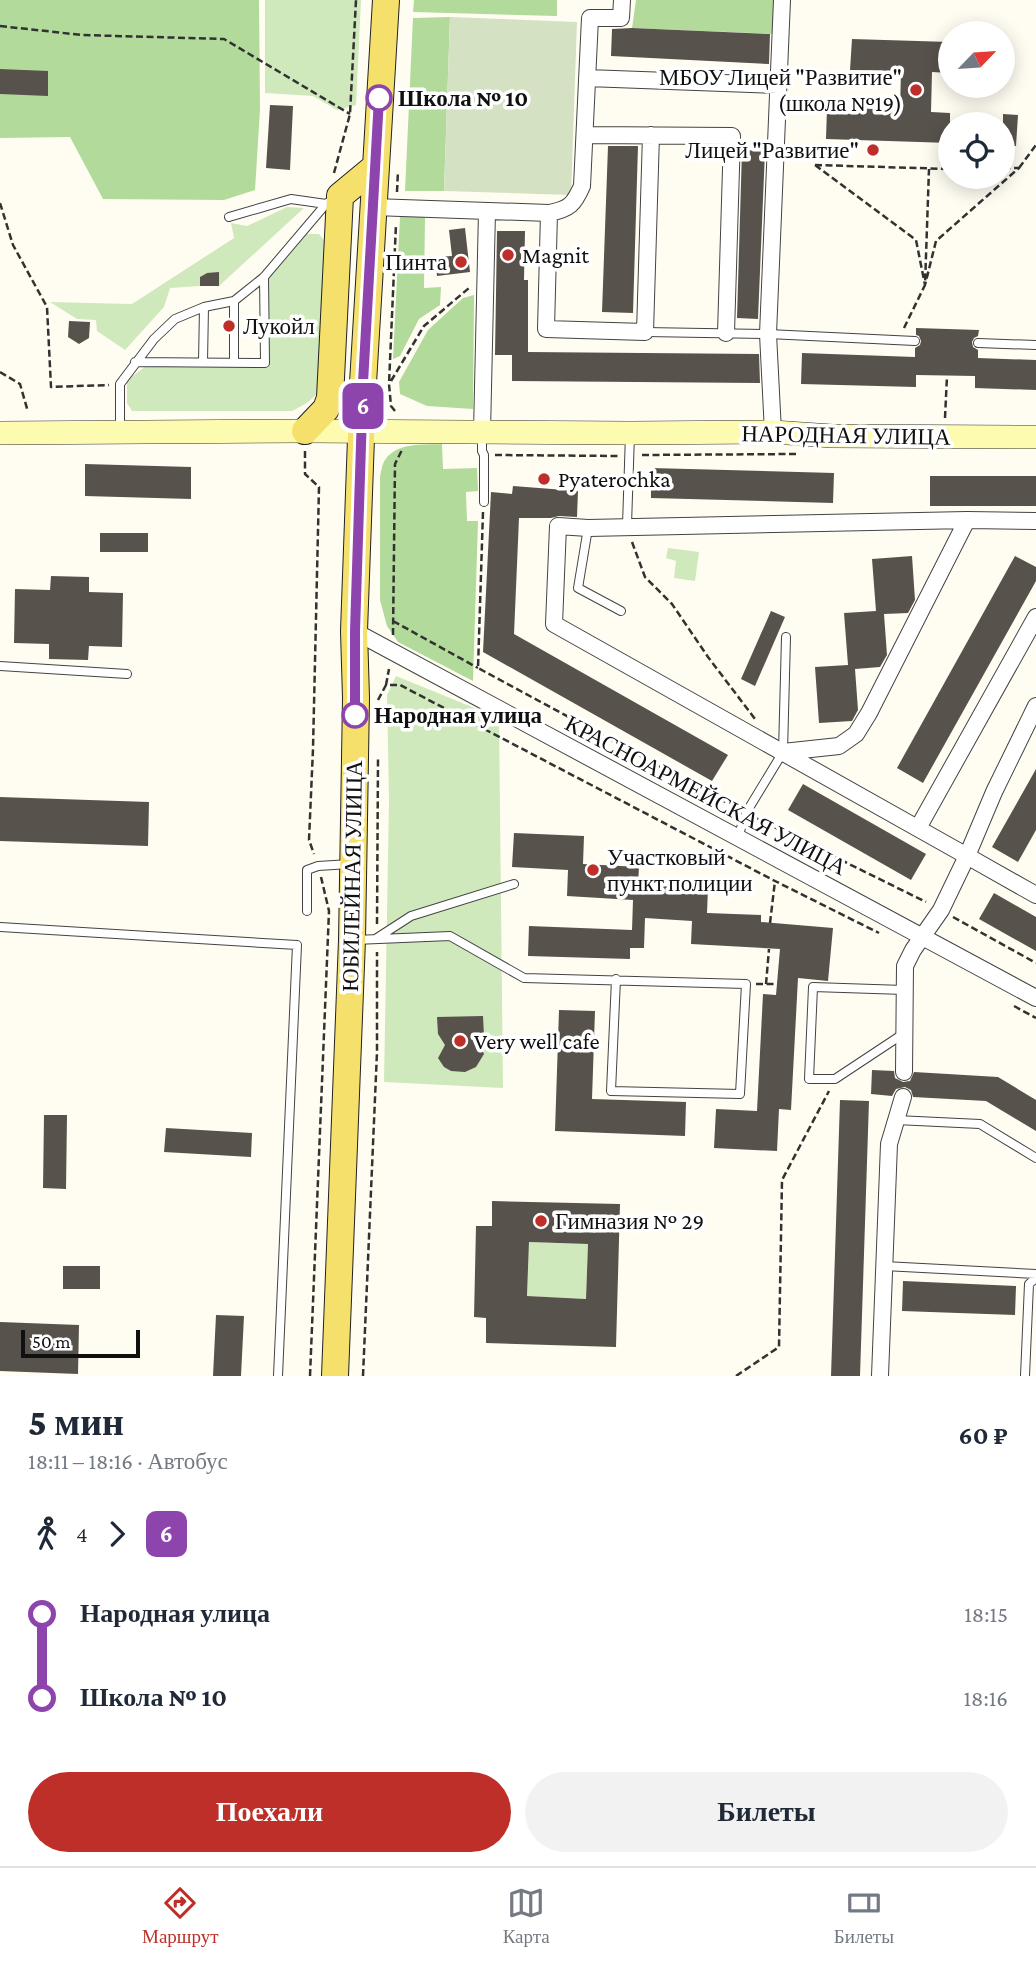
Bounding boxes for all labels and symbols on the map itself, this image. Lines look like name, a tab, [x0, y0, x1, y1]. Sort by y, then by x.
north arrow	[938, 21, 1015, 98]
place label: МБОУ Лицей "Развитие" (школа №19)	[659, 64, 902, 117]
marker: МБОУ Лицей "Развитие" (школа №19)	[908, 82, 924, 98]
marker: Школа № 10	[366, 85, 392, 111]
place label: Школа № 10	[398, 85, 528, 111]
place label: Лицей "Развитие"	[685, 137, 859, 163]
marker: Лицей "Развитие"	[865, 142, 881, 158]
place label: Magnit	[522, 242, 589, 268]
marker: Magnit	[500, 247, 516, 263]
place label: Пинта	[385, 249, 447, 275]
marker: Пинта	[453, 254, 469, 270]
place label: Лукойл	[243, 313, 315, 339]
marker: Лукойл	[221, 318, 237, 334]
line badge: 6	[340, 383, 386, 429]
street label: НАРОДНАЯ УЛИЦА	[741, 420, 951, 450]
place label: Pyaterochka	[558, 466, 671, 492]
marker: Pyaterochka	[536, 471, 552, 487]
marker: Народная улица	[342, 702, 368, 728]
place label: Народная улица	[374, 702, 543, 728]
street label: КРАСНОАРМЕЙСКАЯ УЛИЦА	[561, 710, 851, 881]
street label: ЮБИЛЕЙНАЯ УЛИЦА	[337, 760, 367, 992]
place label: Участковый пункт полиции	[607, 844, 753, 896]
marker: Участковый пункт полиции	[585, 862, 601, 878]
place label: Very well cafe	[474, 1028, 600, 1054]
marker: Very well cafe	[452, 1033, 468, 1049]
place label: Гимназия № 29	[555, 1208, 704, 1234]
marker: Гимназия № 29	[533, 1213, 549, 1229]
scale bar	[21, 1327, 140, 1359]

